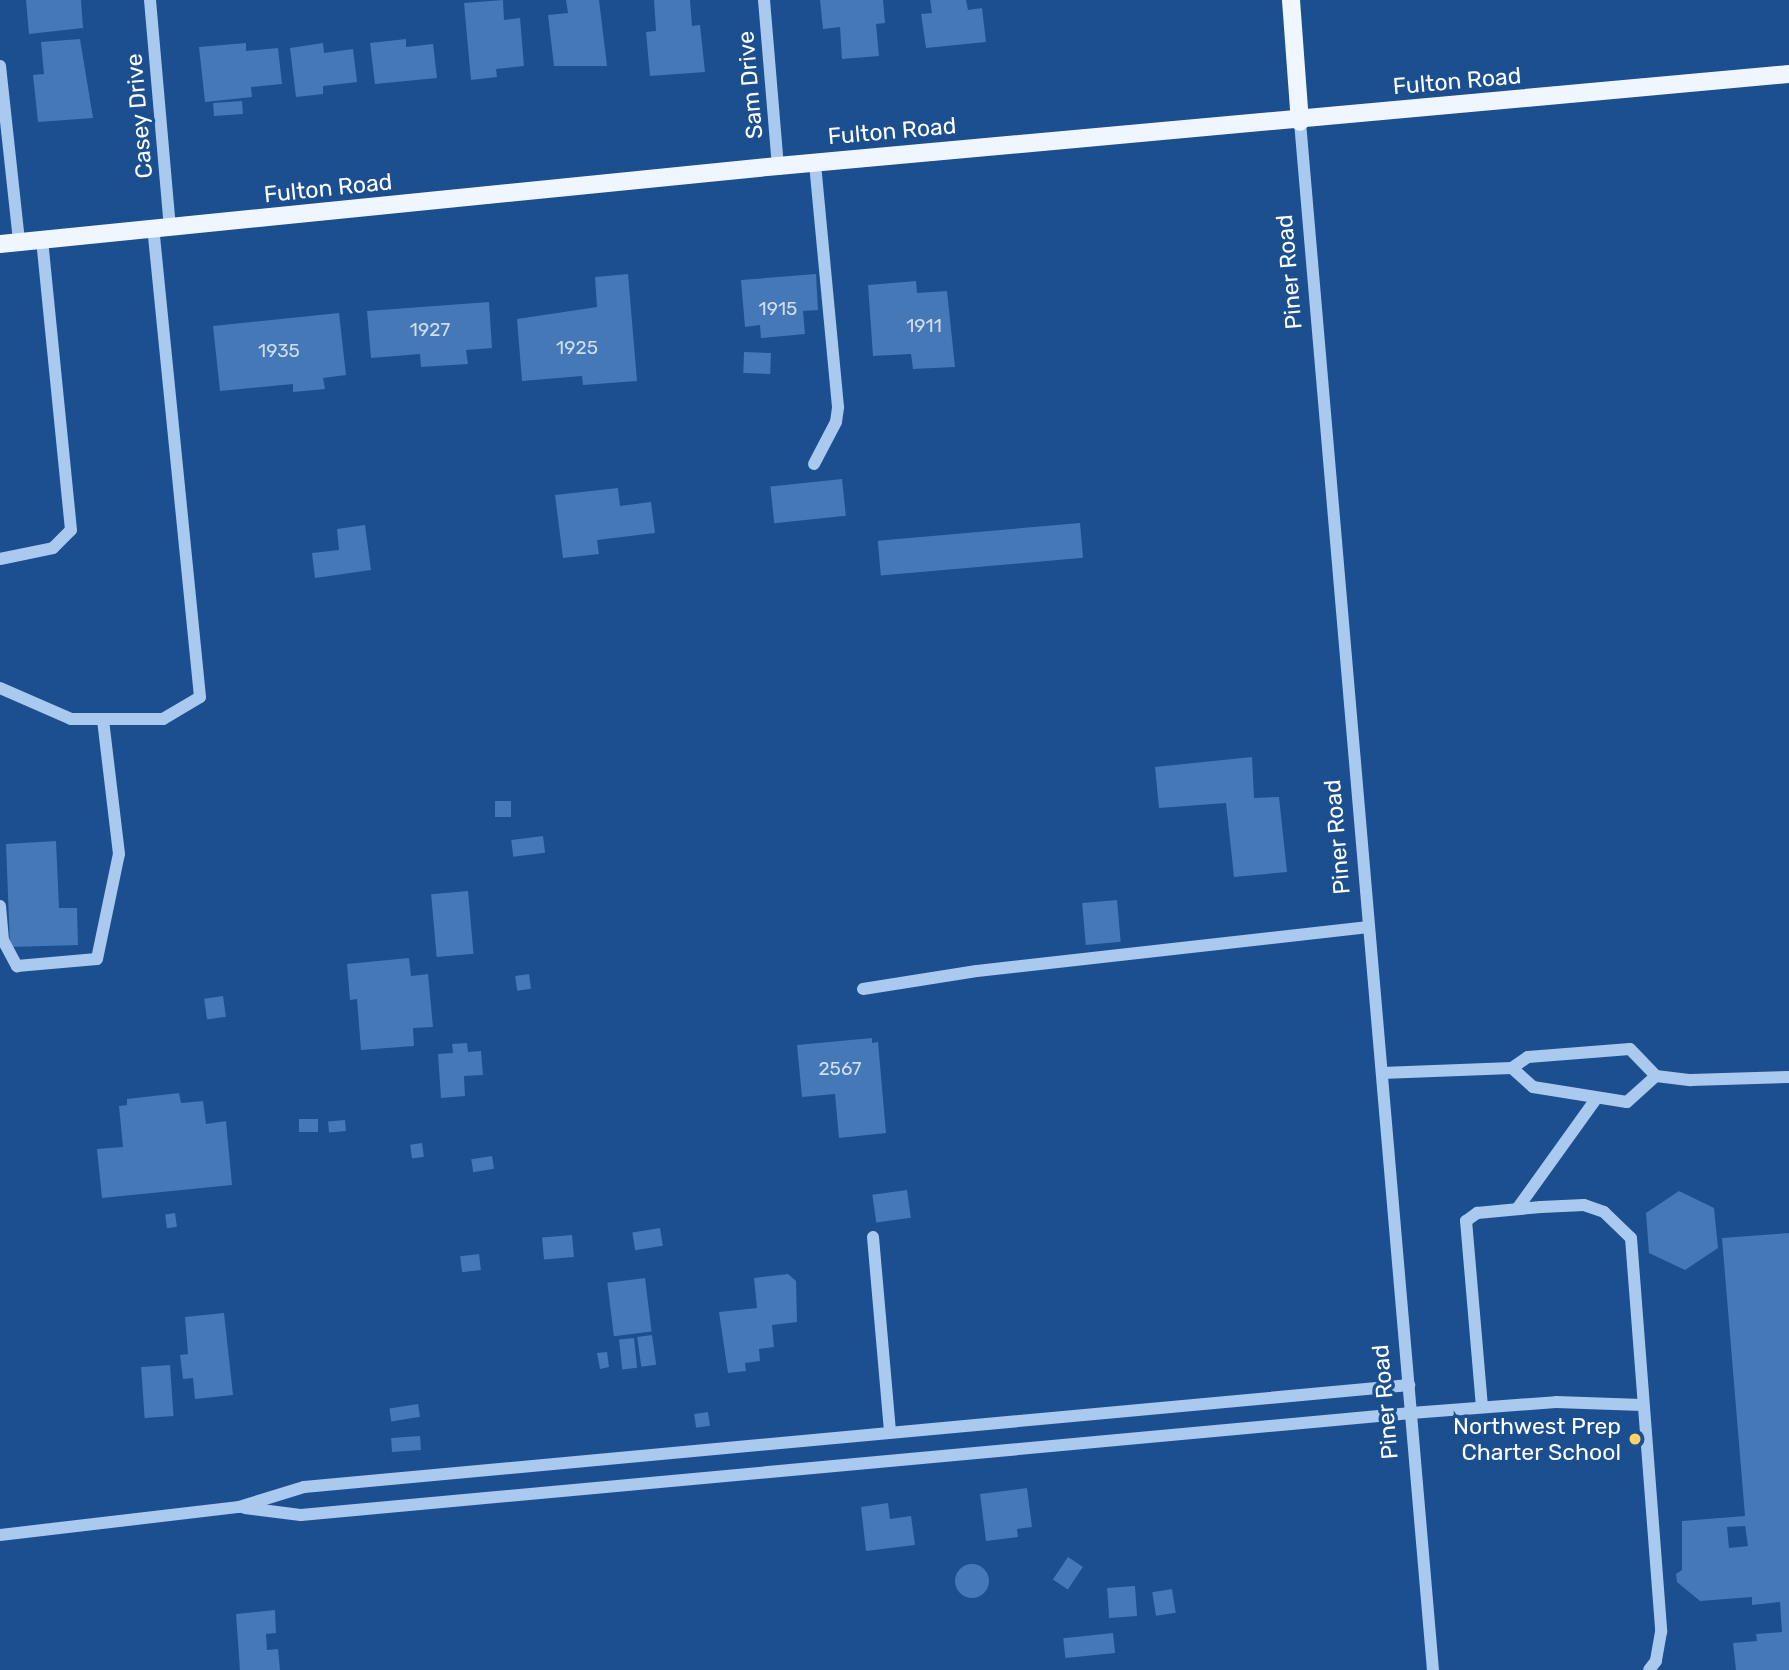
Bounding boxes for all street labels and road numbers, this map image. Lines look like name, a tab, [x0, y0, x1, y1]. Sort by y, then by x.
street label: Sam Drive	[732, 30, 768, 140]
street label: Casey Drive	[120, 52, 158, 180]
street label: Fulton Road	[1392, 62, 1522, 100]
street label: Fulton Road	[827, 112, 957, 150]
street label: Fulton Road	[262, 168, 394, 208]
street label: Piner Road	[1270, 213, 1308, 331]
street label: Piner Road	[1318, 778, 1356, 896]
street label: Piner Road	[1366, 1343, 1404, 1461]

